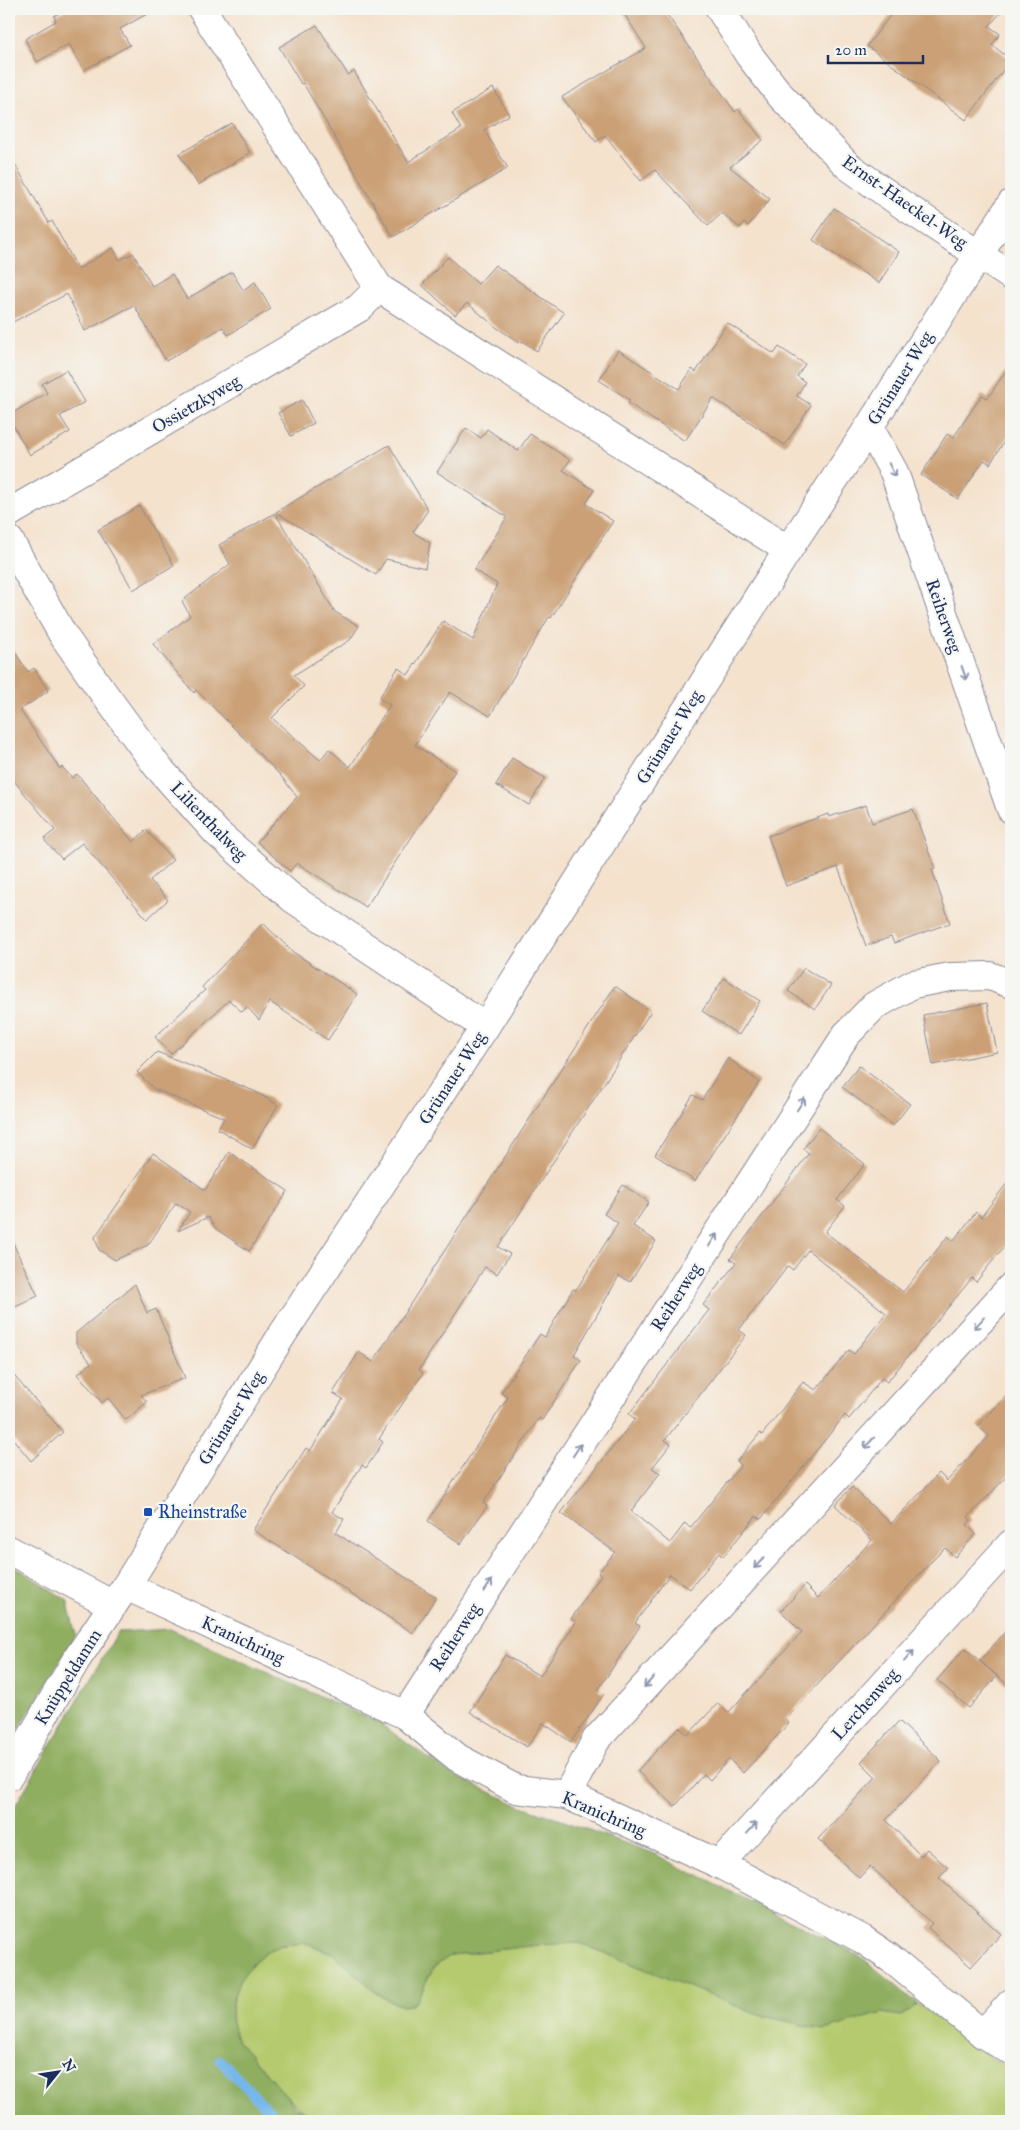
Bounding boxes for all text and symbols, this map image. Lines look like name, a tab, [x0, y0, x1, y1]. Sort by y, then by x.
scale bar	[828, 32, 922, 64]
text: 20 m	[835, 41, 867, 59]
street label: Ernst-Haeckel-Weg	[837, 150, 972, 255]
street label: Grünauer Weg	[862, 326, 939, 430]
street label: Ossietzkyweg	[148, 370, 245, 439]
one-way arrow	[888, 462, 898, 477]
street label: Reiherweg	[920, 576, 967, 657]
one-way arrow	[960, 665, 969, 680]
street label: Grünauer Weg	[631, 685, 708, 789]
street label: Lilienthalweg	[165, 777, 253, 866]
street label: Grünauer Weg	[414, 1027, 491, 1129]
one-way arrow	[796, 1097, 807, 1111]
one-way arrow	[708, 1234, 718, 1248]
street label: Reiherweg	[646, 1258, 707, 1336]
one-way arrow	[973, 1317, 984, 1330]
street label: Grünauer Weg	[193, 1366, 270, 1470]
one-way arrow	[863, 1437, 875, 1450]
one-way arrow	[572, 1443, 582, 1457]
place label: Rheinstraße	[158, 1501, 247, 1523]
marker: Rheinstraße	[142, 1506, 154, 1518]
one-way arrow	[753, 1556, 765, 1569]
one-way arrow	[484, 1580, 494, 1594]
street label: Reiherweg	[425, 1598, 486, 1676]
street label: Kranichring	[198, 1611, 289, 1670]
street label: Knüppeldamm	[30, 1625, 106, 1729]
one-way arrow	[903, 1650, 915, 1663]
street label: Lerchenweg	[827, 1663, 904, 1745]
one-way arrow	[643, 1676, 655, 1689]
street label: Kranichring	[558, 1786, 650, 1843]
one-way arrow	[746, 1822, 758, 1835]
north arrow	[32, 2048, 82, 2098]
text: N	[58, 2056, 79, 2075]

